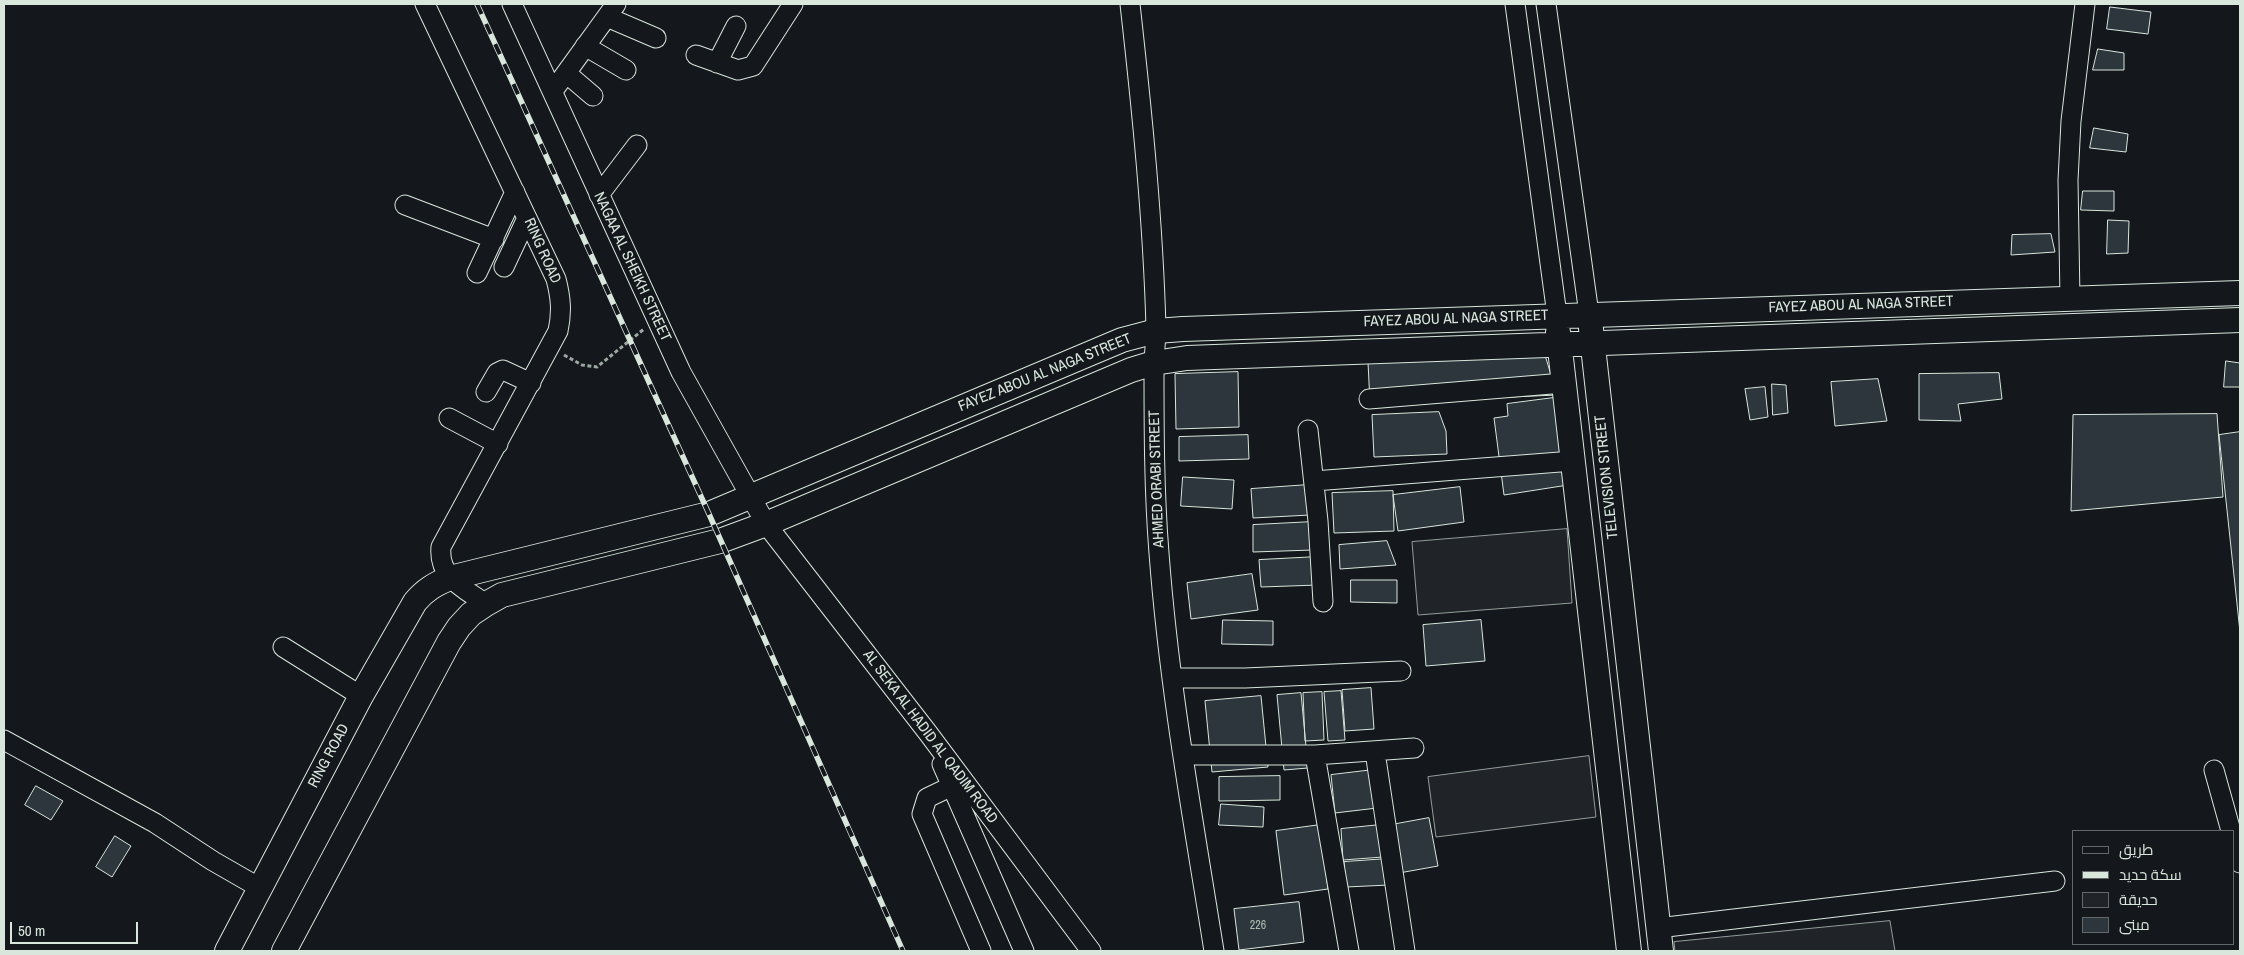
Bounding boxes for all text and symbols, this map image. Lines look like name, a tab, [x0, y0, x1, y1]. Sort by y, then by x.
street label: NAGAA AL SHEIKH STREET	[589, 189, 675, 345]
street label: RING ROAD	[520, 216, 564, 286]
street label: FAYEZ ABOU AL NAGA STREET	[1768, 293, 1954, 317]
street label: FAYEZ ABOU AL NAGA STREET	[1363, 307, 1549, 331]
street label: FAYEZ ABOU AL NAGA STREET	[956, 330, 1134, 416]
street label: AHMED ORABI STREET	[1146, 410, 1168, 548]
street label: TELEVISION STREET	[1592, 414, 1622, 540]
street label: AL SEKA AL HADID AL QADIM ROAD	[859, 647, 1001, 827]
street label: RING ROAD	[305, 721, 353, 791]
legend	[2072, 830, 2234, 945]
text: طريق	[2119, 839, 2153, 860]
text: سكة حديد	[2119, 864, 2182, 885]
text: حديقة	[2119, 889, 2158, 910]
scale bar	[12, 912, 140, 944]
text: مبنى	[2119, 914, 2150, 935]
house number: 226	[1250, 919, 1266, 933]
text: 50 m	[18, 920, 45, 941]

